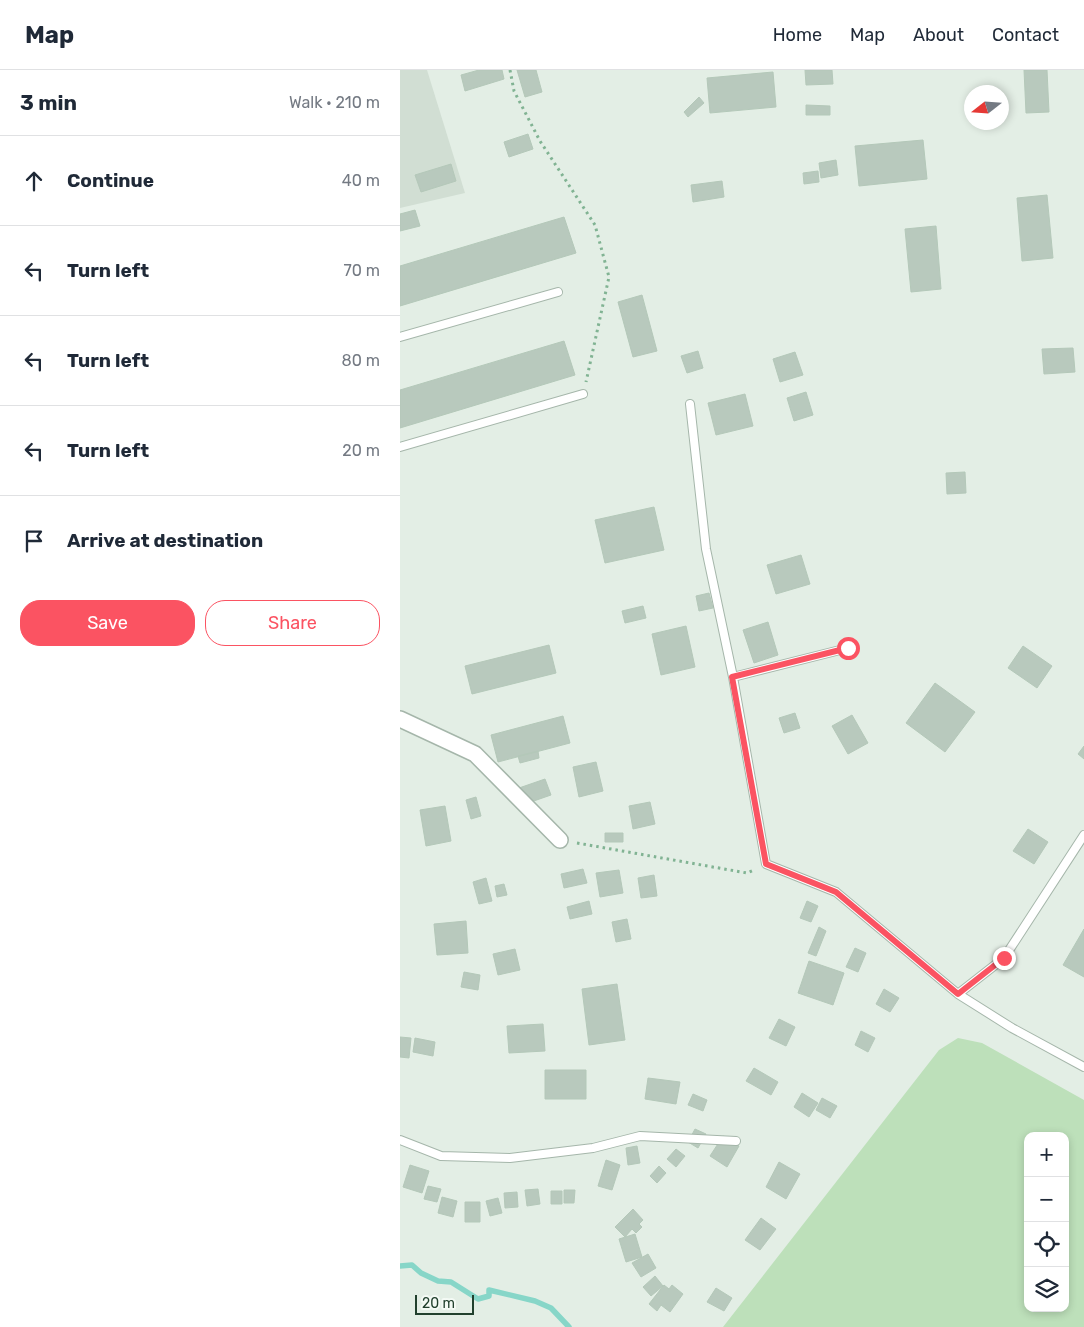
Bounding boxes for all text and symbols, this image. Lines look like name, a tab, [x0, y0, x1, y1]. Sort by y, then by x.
text: Map	[25, 21, 74, 49]
text: Home	[773, 24, 822, 46]
text: Map	[850, 24, 885, 46]
text: About	[913, 24, 964, 46]
text: Contact	[992, 24, 1059, 46]
north arrow	[964, 85, 1009, 130]
text: 3 min	[20, 90, 77, 115]
text: Walk · 210 m	[289, 93, 380, 112]
icon: ahead	[20, 167, 48, 195]
text: Continue	[67, 169, 154, 192]
text: 40 m	[342, 171, 380, 190]
icon: left	[20, 257, 48, 285]
text: Turn left	[67, 259, 149, 282]
text: 70 m	[343, 261, 380, 280]
icon: left	[20, 347, 48, 375]
text: Turn left	[67, 349, 149, 372]
text: 80 m	[342, 351, 380, 370]
icon: left	[20, 437, 48, 465]
text: Turn left	[67, 439, 149, 462]
text: 20 m	[342, 441, 380, 460]
icon: arrive	[20, 527, 48, 555]
text: Arrive at destination	[67, 529, 263, 552]
button: Save	[20, 600, 195, 646]
button: Share	[205, 600, 380, 646]
route start	[837, 637, 860, 660]
route end	[993, 947, 1016, 970]
map controls	[1024, 1132, 1069, 1312]
button: +	[1024, 1132, 1069, 1177]
button: −	[1024, 1177, 1069, 1222]
button: locate	[1024, 1222, 1069, 1267]
button: layers	[1024, 1267, 1069, 1312]
scale bar	[415, 1292, 474, 1315]
text: 20 m	[422, 1295, 455, 1312]

